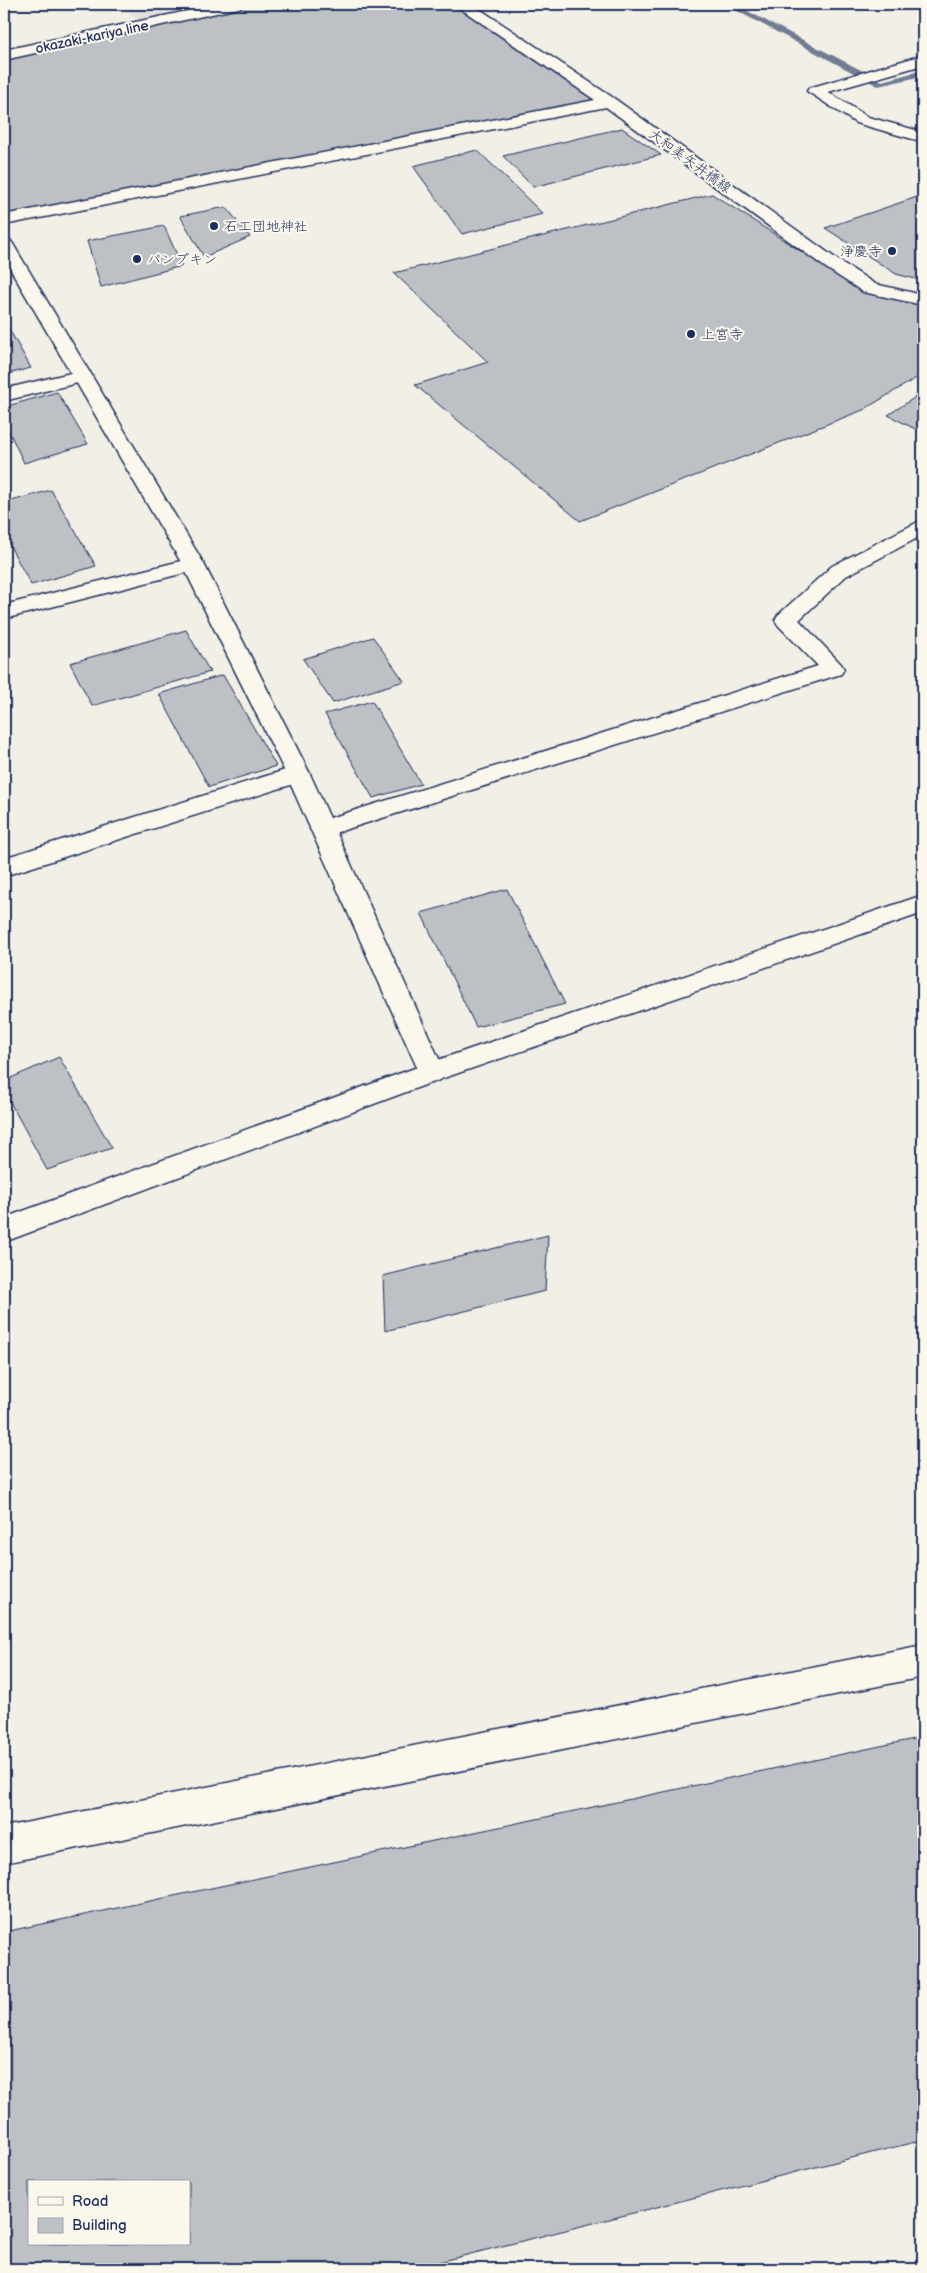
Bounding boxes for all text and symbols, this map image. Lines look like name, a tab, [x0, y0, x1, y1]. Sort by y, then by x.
street label: okazaki-kariya line	[34, 17, 150, 57]
street label: 大和美矢井橋線	[645, 125, 735, 197]
place label: 石工団地神社	[224, 218, 308, 235]
marker: 石工団地神社	[208, 220, 220, 232]
place label: 浄慶寺	[840, 243, 882, 260]
marker: 浄慶寺	[886, 245, 898, 257]
place label: パンプキン	[147, 251, 217, 268]
marker: パンプキン	[131, 253, 143, 265]
place label: 上宮寺	[701, 326, 743, 343]
marker: 上宮寺	[685, 328, 697, 340]
legend	[28, 2180, 190, 2246]
text: Road	[72, 2192, 108, 2211]
text: Building	[72, 2216, 127, 2235]

